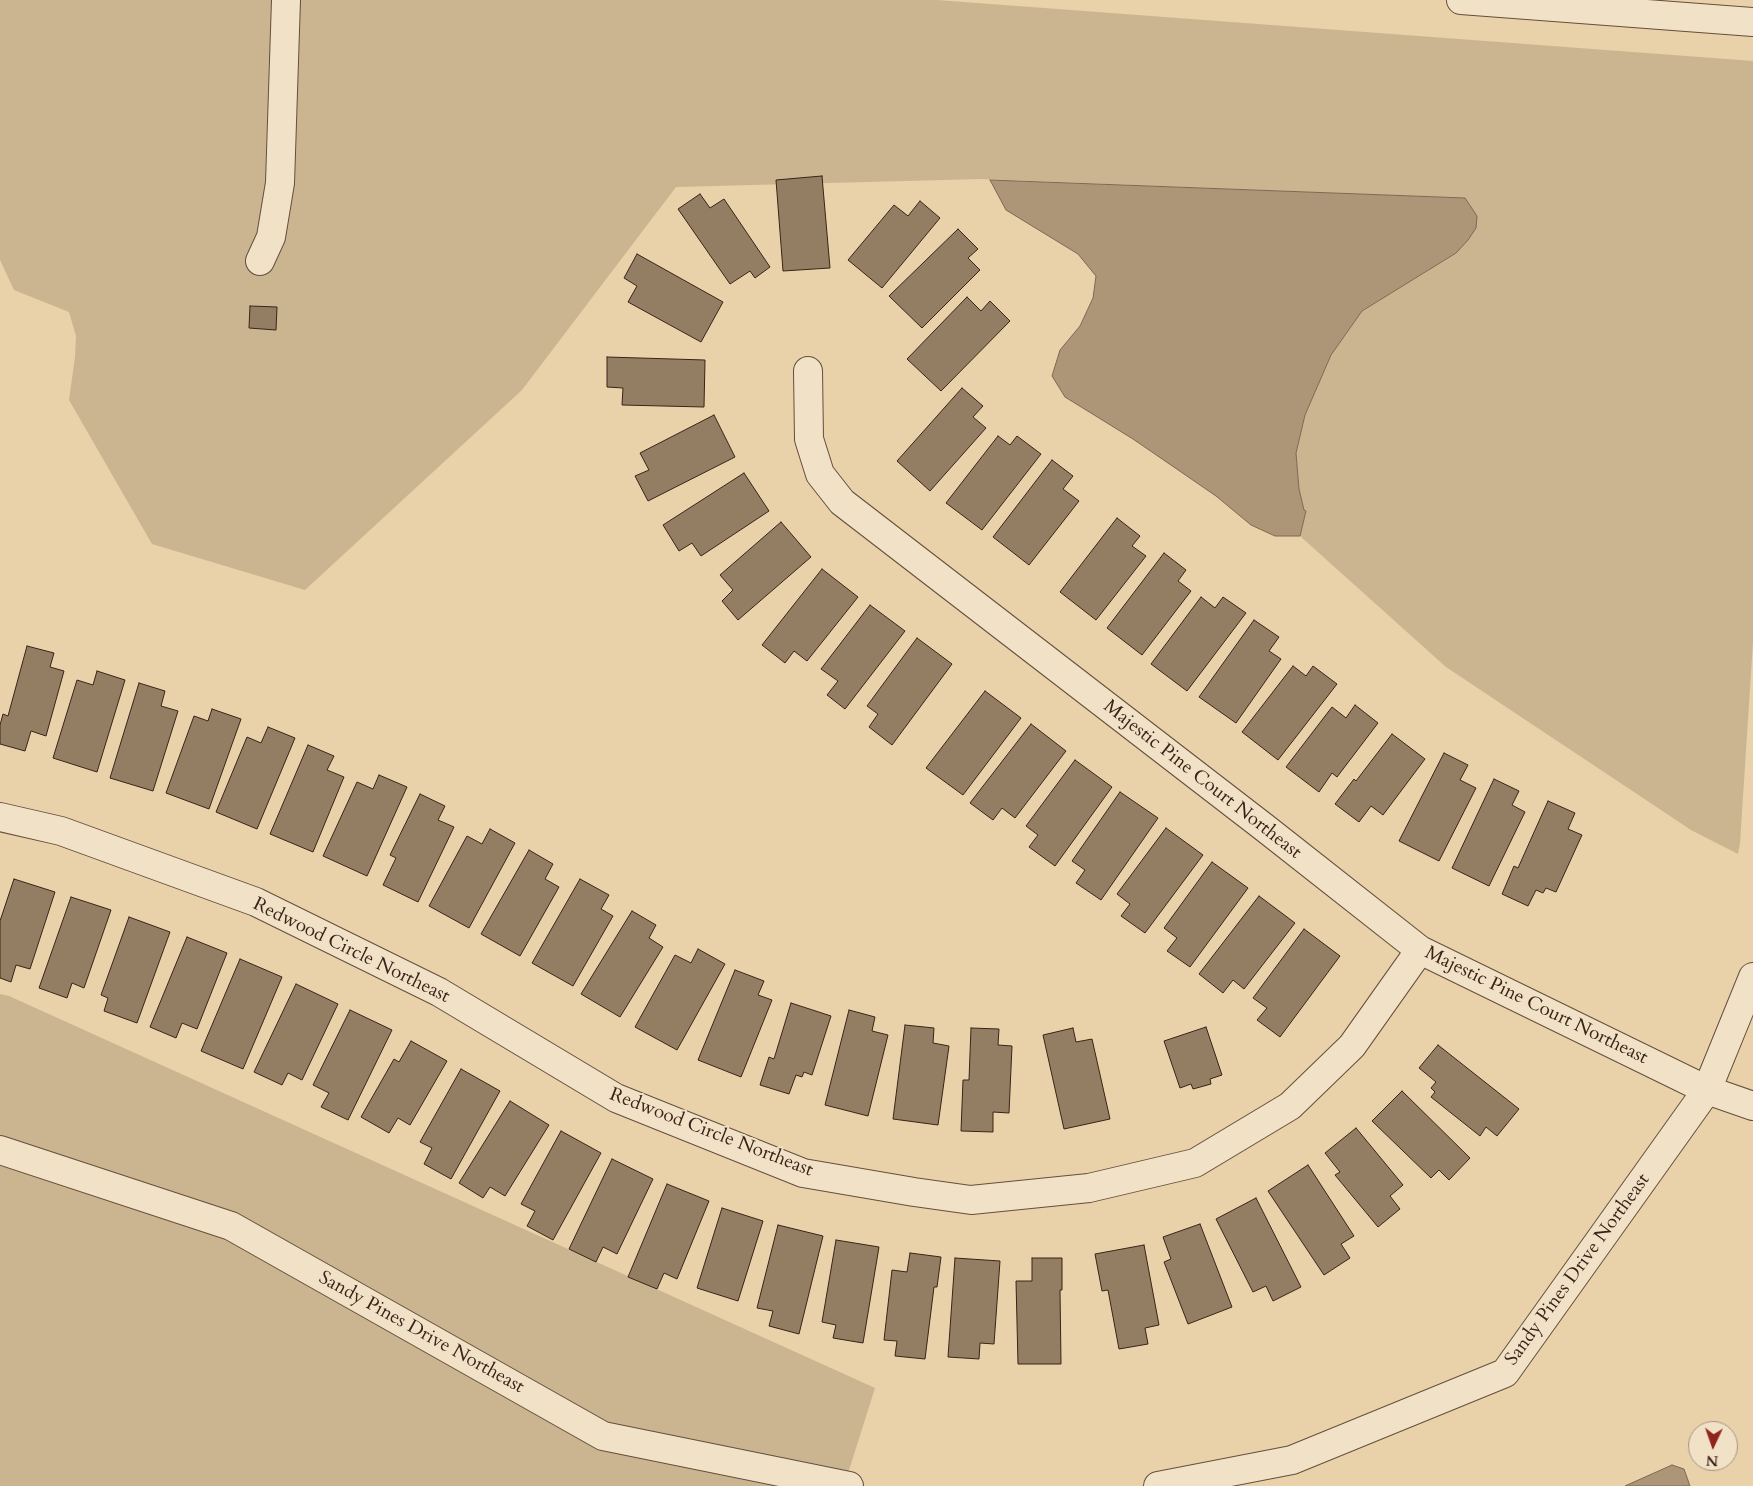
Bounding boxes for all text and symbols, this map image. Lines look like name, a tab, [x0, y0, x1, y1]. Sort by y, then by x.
street label: Majestic Pine Court Northeast	[1098, 696, 1306, 864]
street label: Redwood Circle Northeast	[249, 893, 453, 1009]
street label: Majestic Pine Court Northeast	[1421, 942, 1651, 1070]
street label: Redwood Circle Northeast	[606, 1084, 816, 1182]
street label: Sandy Pines Drive Northeast	[1501, 1170, 1655, 1370]
street label: Sandy Pines Drive Northeast	[314, 1267, 528, 1399]
north arrow	[1688, 1421, 1738, 1471]
text: N	[1706, 1451, 1719, 1470]

